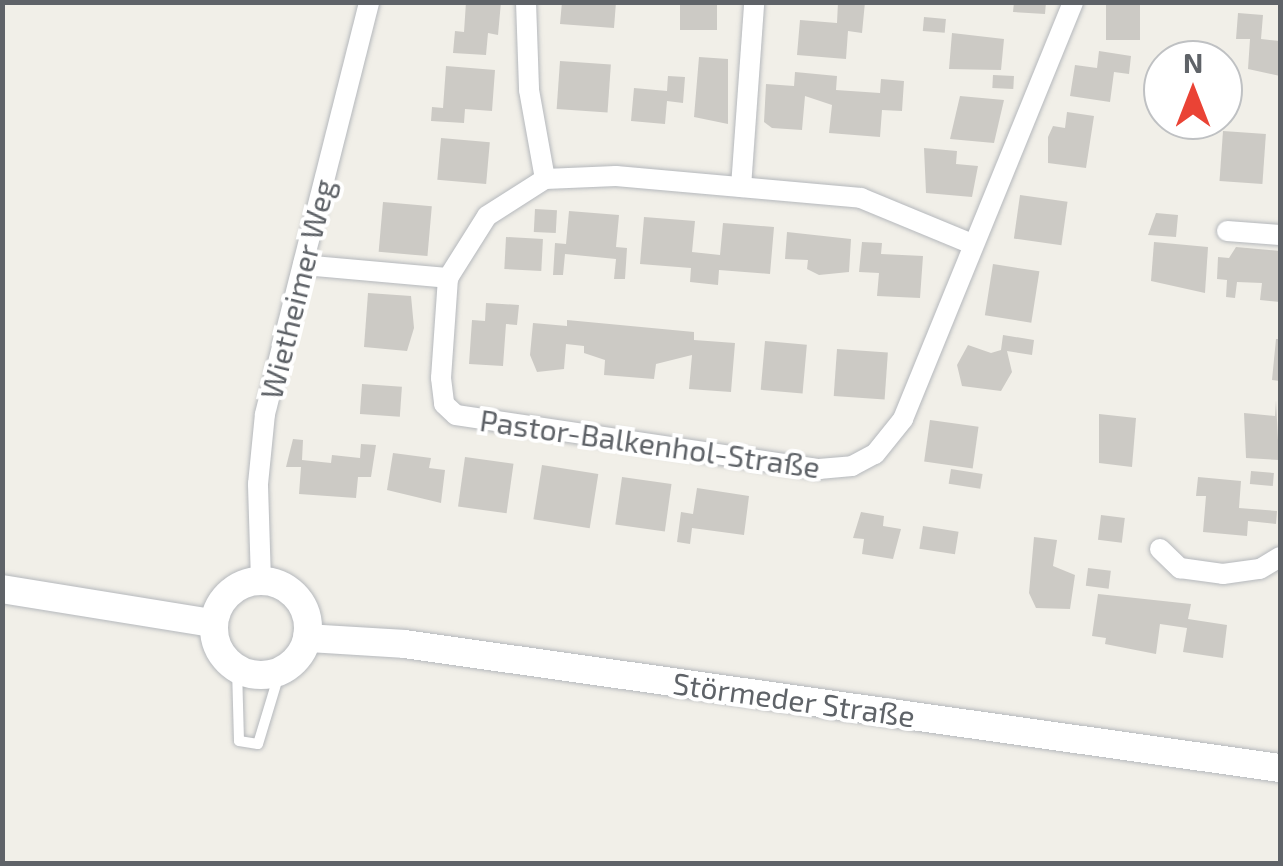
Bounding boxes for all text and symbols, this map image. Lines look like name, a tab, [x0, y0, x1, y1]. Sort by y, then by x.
north arrow	[1143, 40, 1243, 140]
text: N	[1183, 45, 1203, 79]
street label: Wietheimer Weg	[252, 175, 342, 403]
street label: Pastor-Balkenhol-Straße	[478, 401, 822, 485]
street label: Störmeder Straße	[670, 664, 918, 734]

